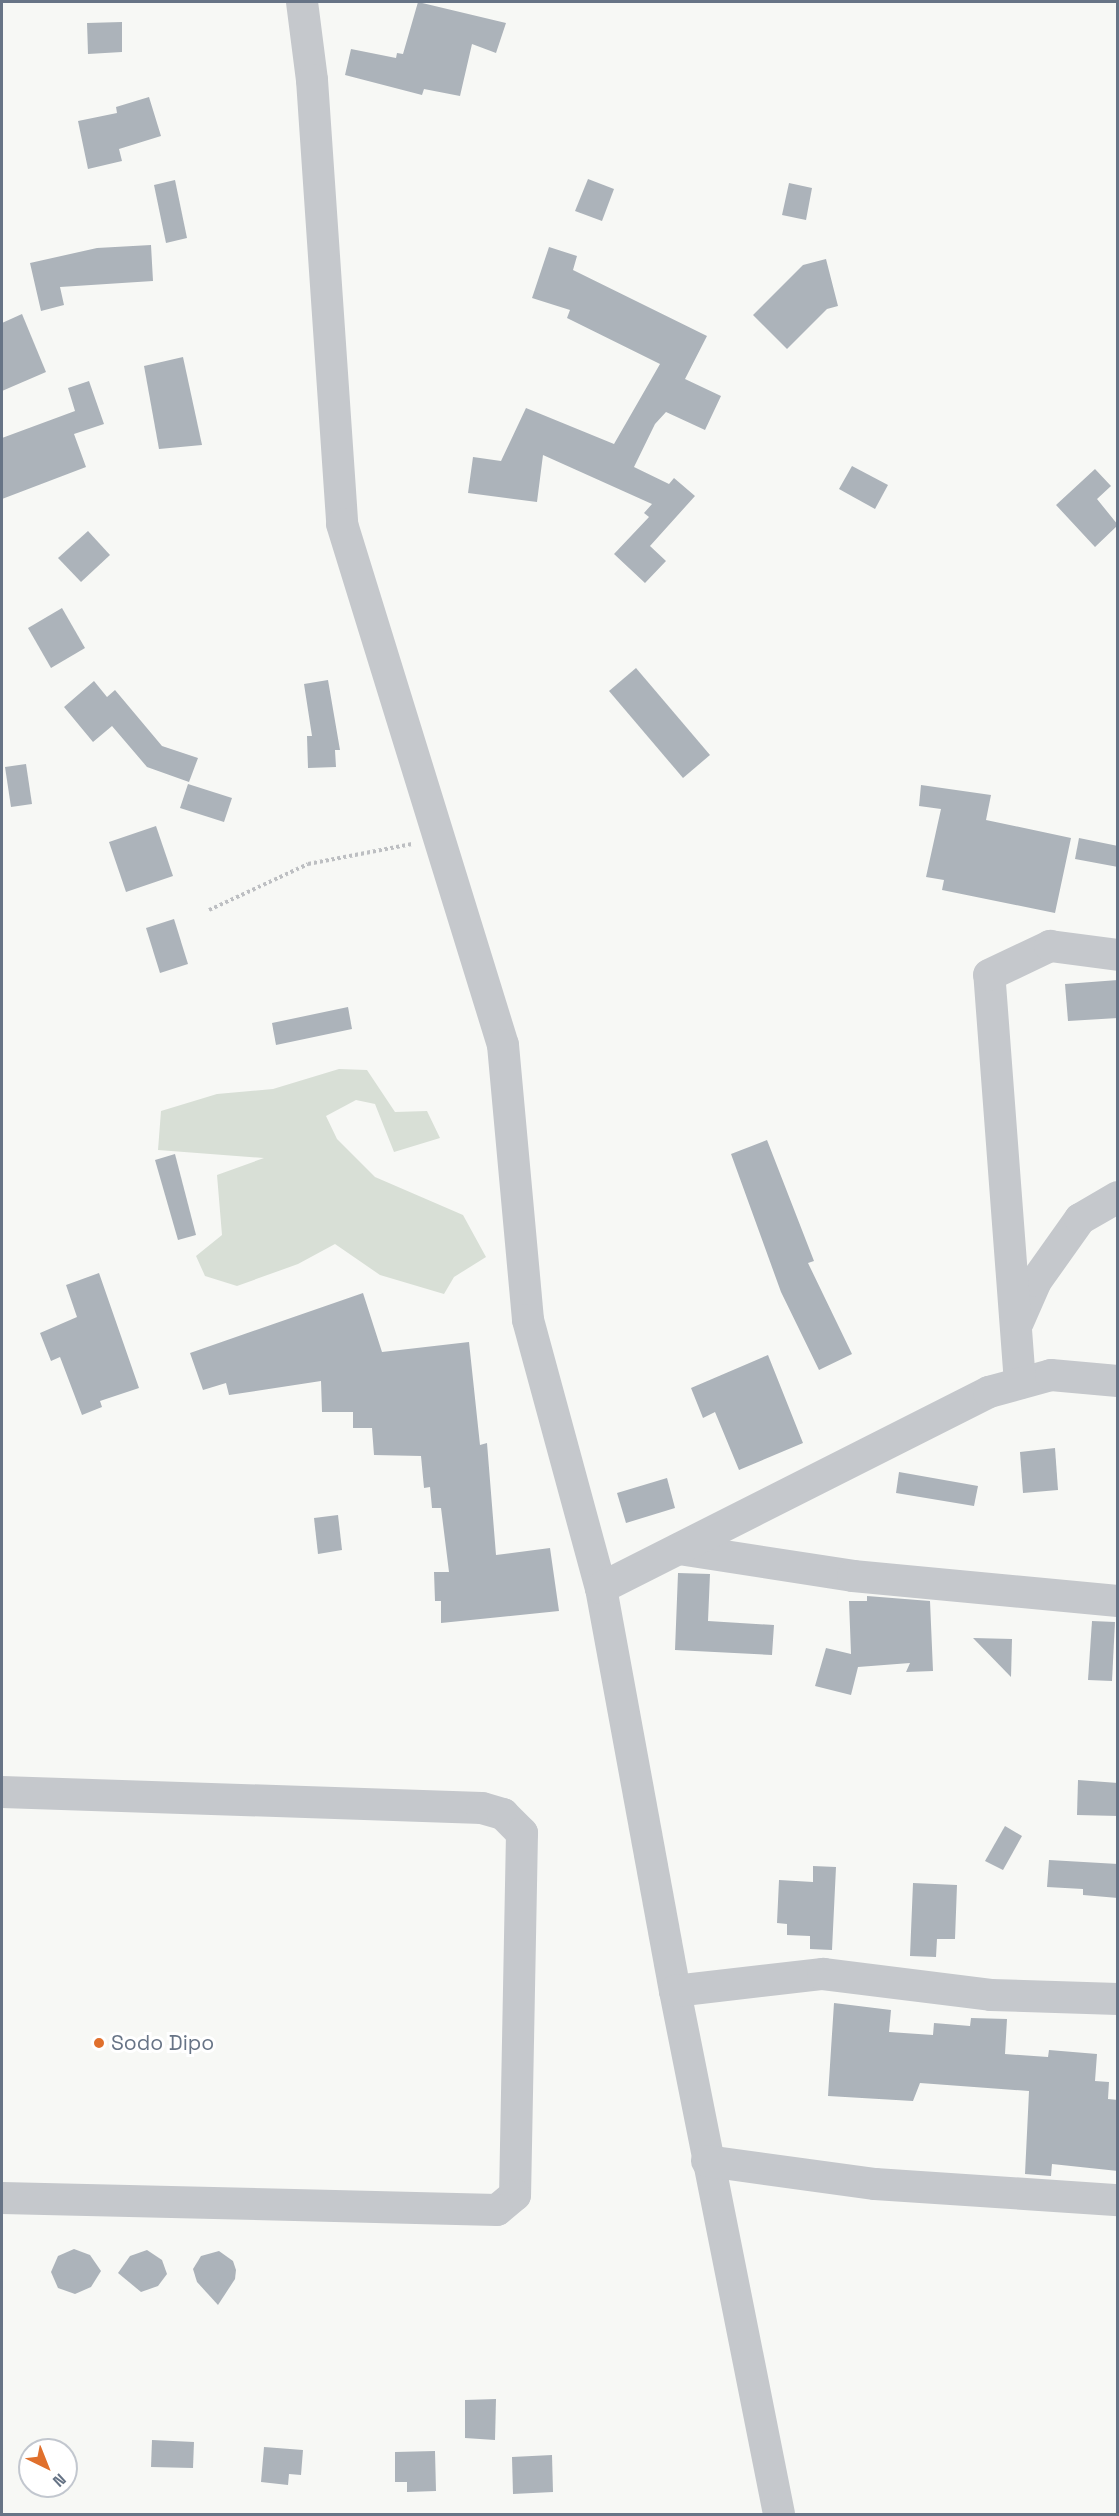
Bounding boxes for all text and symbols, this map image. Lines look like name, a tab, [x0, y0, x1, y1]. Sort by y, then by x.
place label: Sodo Dipo	[111, 2030, 214, 2056]
marker: Sodo Dipo	[92, 2036, 106, 2050]
north arrow	[18, 2438, 78, 2498]
text: N	[48, 2469, 70, 2491]

